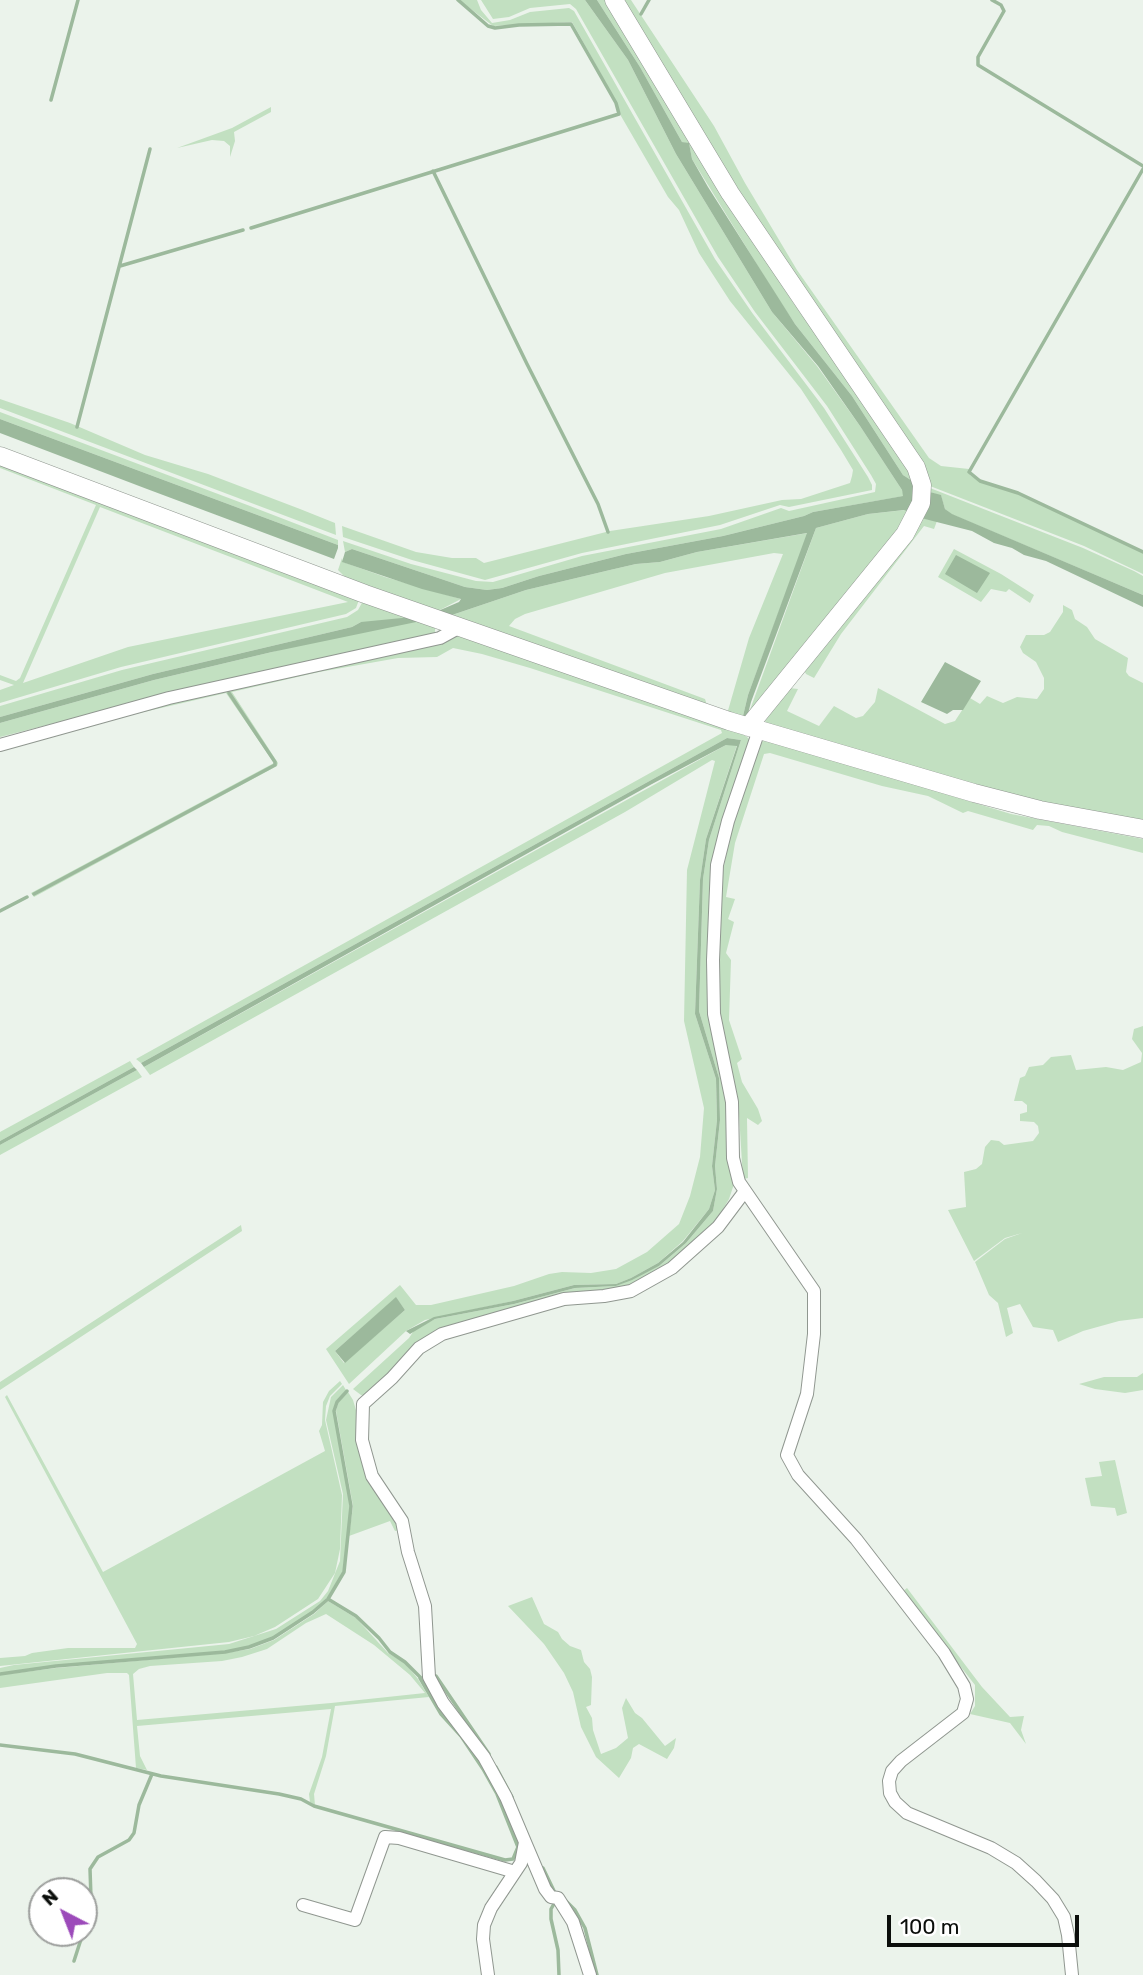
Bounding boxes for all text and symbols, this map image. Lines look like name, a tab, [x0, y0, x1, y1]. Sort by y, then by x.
north arrow	[28, 1877, 98, 1947]
text: N	[37, 1884, 63, 1911]
scale bar	[891, 1902, 1084, 1946]
text: 100 m	[900, 1914, 959, 1939]

